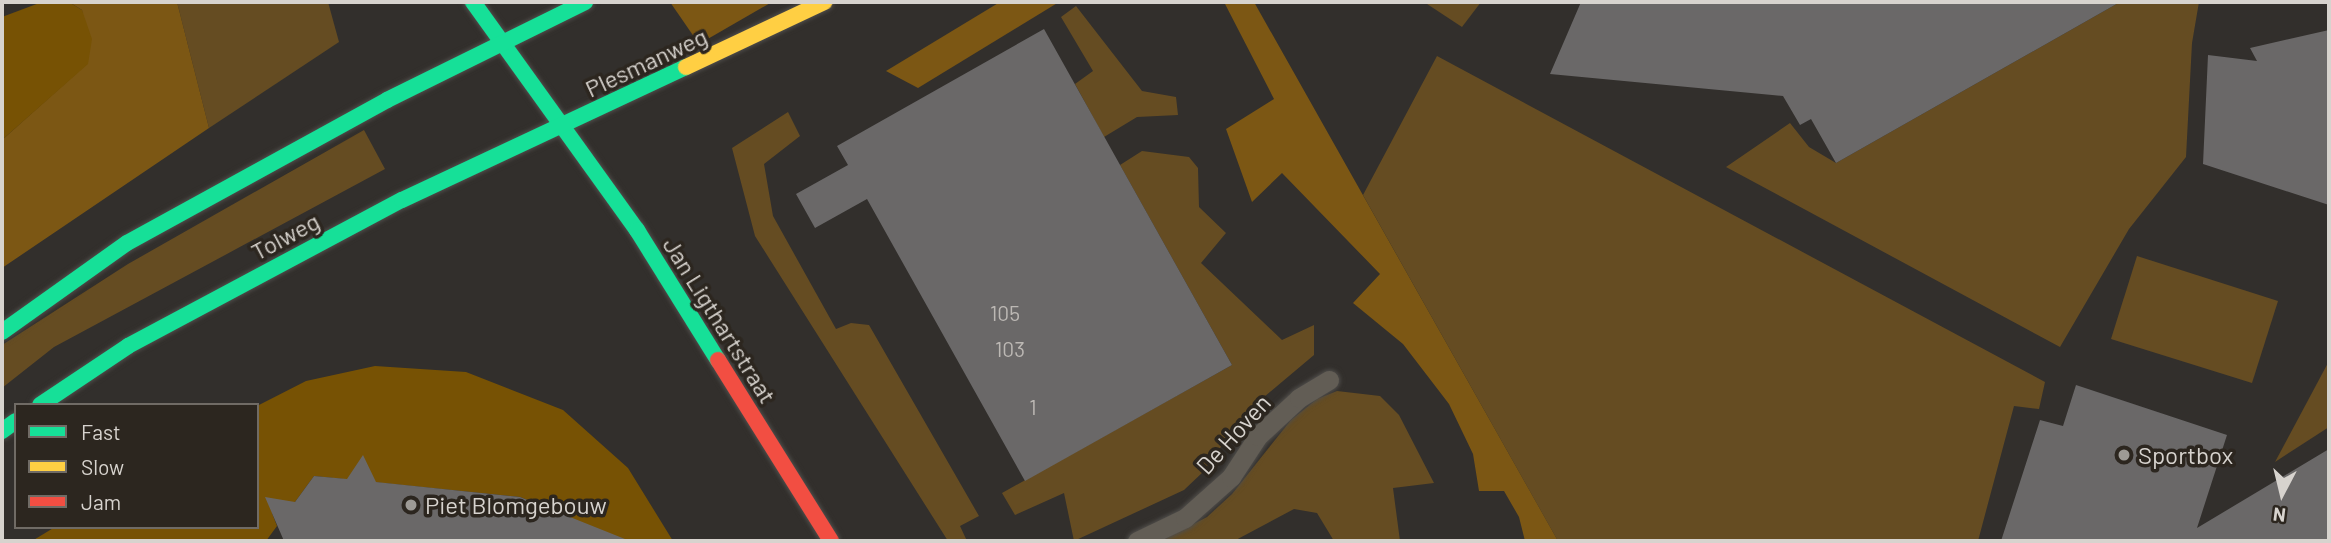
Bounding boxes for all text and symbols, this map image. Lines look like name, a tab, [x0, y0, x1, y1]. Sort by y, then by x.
street label: Plesmanweg	[580, 21, 712, 103]
street label: Tolweg	[246, 206, 324, 266]
street label: Jan Ligthartstraat	[657, 232, 783, 408]
house number: 105	[990, 300, 1020, 326]
house number: 103	[995, 336, 1025, 362]
street label: De Hoven	[1190, 388, 1276, 480]
house number: 1	[1029, 394, 1037, 420]
legend	[14, 403, 259, 529]
text: Fast	[81, 419, 121, 444]
place label: Sportbox	[2138, 441, 2233, 469]
marker: Sportbox	[2116, 447, 2132, 463]
text: Slow	[81, 454, 124, 479]
north arrow	[2247, 459, 2317, 529]
text: Jam	[81, 489, 121, 514]
place label: Piet Blomgebouw	[425, 491, 607, 519]
marker: Piet Blomgebouw	[403, 497, 419, 513]
text: N	[2272, 503, 2287, 528]

